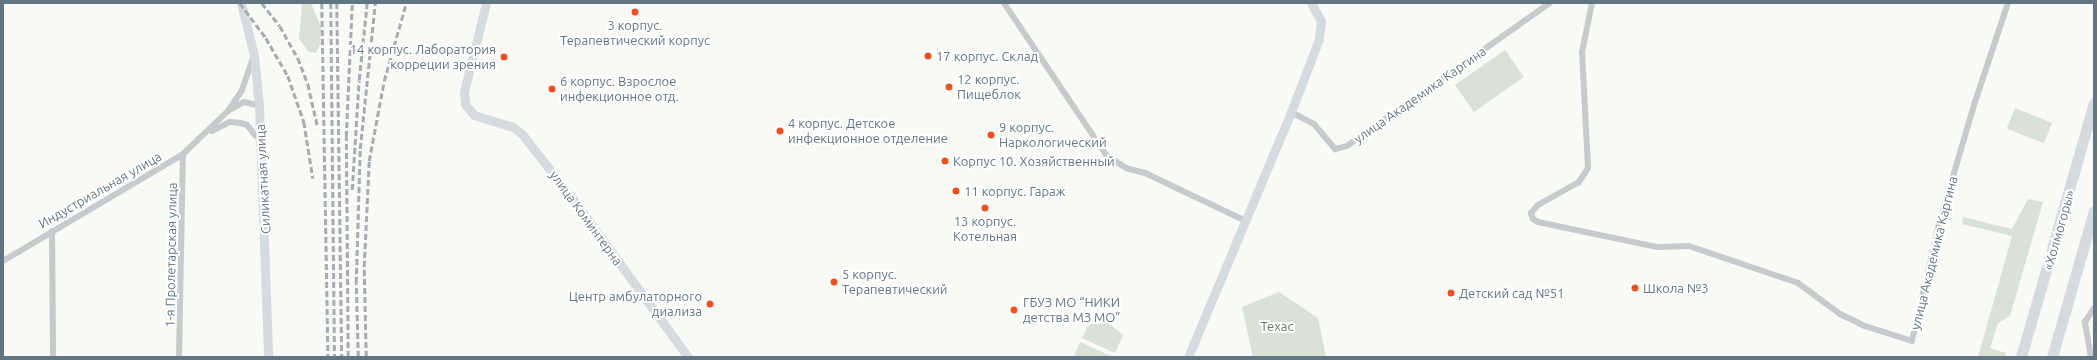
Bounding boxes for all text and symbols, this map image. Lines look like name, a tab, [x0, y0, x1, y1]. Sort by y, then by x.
marker: 3 корпус. Терапевтический корпус	[630, 7, 640, 17]
place label: 3 корпус. Терапевтический корпус	[560, 18, 710, 49]
place label: 14 корпус. Лаборатория корреции зрения	[350, 42, 496, 73]
street label: улица Академика Каргина	[1351, 43, 1489, 147]
place label: 17 корпус. Склад	[936, 48, 1038, 64]
marker: 17 корпус. Склад	[923, 51, 933, 61]
marker: 14 корпус. Лаборатория корреции зрения	[499, 52, 509, 62]
place label: 12 корпус. Пищеблок	[957, 72, 1021, 103]
place label: 6 корпус. Взрослое инфекционное отд.	[560, 74, 679, 105]
marker: 12 корпус. Пищеблок	[944, 82, 954, 92]
marker: 6 корпус. Взрослое инфекционное отд.	[547, 84, 557, 94]
place label: 4 корпус. Детское инфекционное отделение	[788, 116, 948, 147]
place label: 9 корпус. Наркологический	[999, 120, 1107, 151]
street label: Силикатная улица	[252, 124, 274, 234]
marker: 4 корпус. Детское инфекционное отделение	[775, 126, 785, 136]
marker: 9 корпус. Наркологический	[986, 130, 996, 140]
street label: Индустриальная улица	[36, 148, 164, 232]
place label: Корпус 10. Хозяйственный	[953, 153, 1115, 169]
marker: Корпус 10. Хозяйственный	[940, 156, 950, 166]
street label: улица Коминтерна	[546, 168, 626, 268]
street label: улица Академика Каргина	[1907, 174, 1961, 332]
street label: 1-я Пролетарская улица	[162, 182, 180, 328]
place label: 11 корпус. Гараж	[964, 183, 1065, 199]
marker: 11 корпус. Гараж	[951, 186, 961, 196]
street label: «Холмогоры»	[2040, 188, 2078, 272]
marker: 13 корпус. Котельная	[980, 203, 990, 213]
place label: 13 корпус. Котельная	[953, 214, 1017, 245]
place label: 5 корпус. Терапевтический	[842, 267, 948, 298]
marker: 5 корпус. Терапевтический	[829, 277, 839, 287]
place label: Школа №3	[1643, 280, 1709, 296]
marker: Школа №3	[1630, 283, 1640, 293]
place label: Детский сад №51	[1459, 285, 1564, 301]
marker: Детский сад №51	[1446, 288, 1456, 298]
place label: Центр амбулаторного диализа	[569, 289, 702, 320]
place label: ГБУЗ МО “НИКИ детства МЗ МО”	[1023, 295, 1121, 326]
marker: Центр амбулаторного диализа	[705, 299, 715, 309]
marker: ГБУЗ МО “НИКИ детства МЗ МО”	[1008, 304, 1020, 316]
park label: Техас	[1260, 318, 1294, 334]

